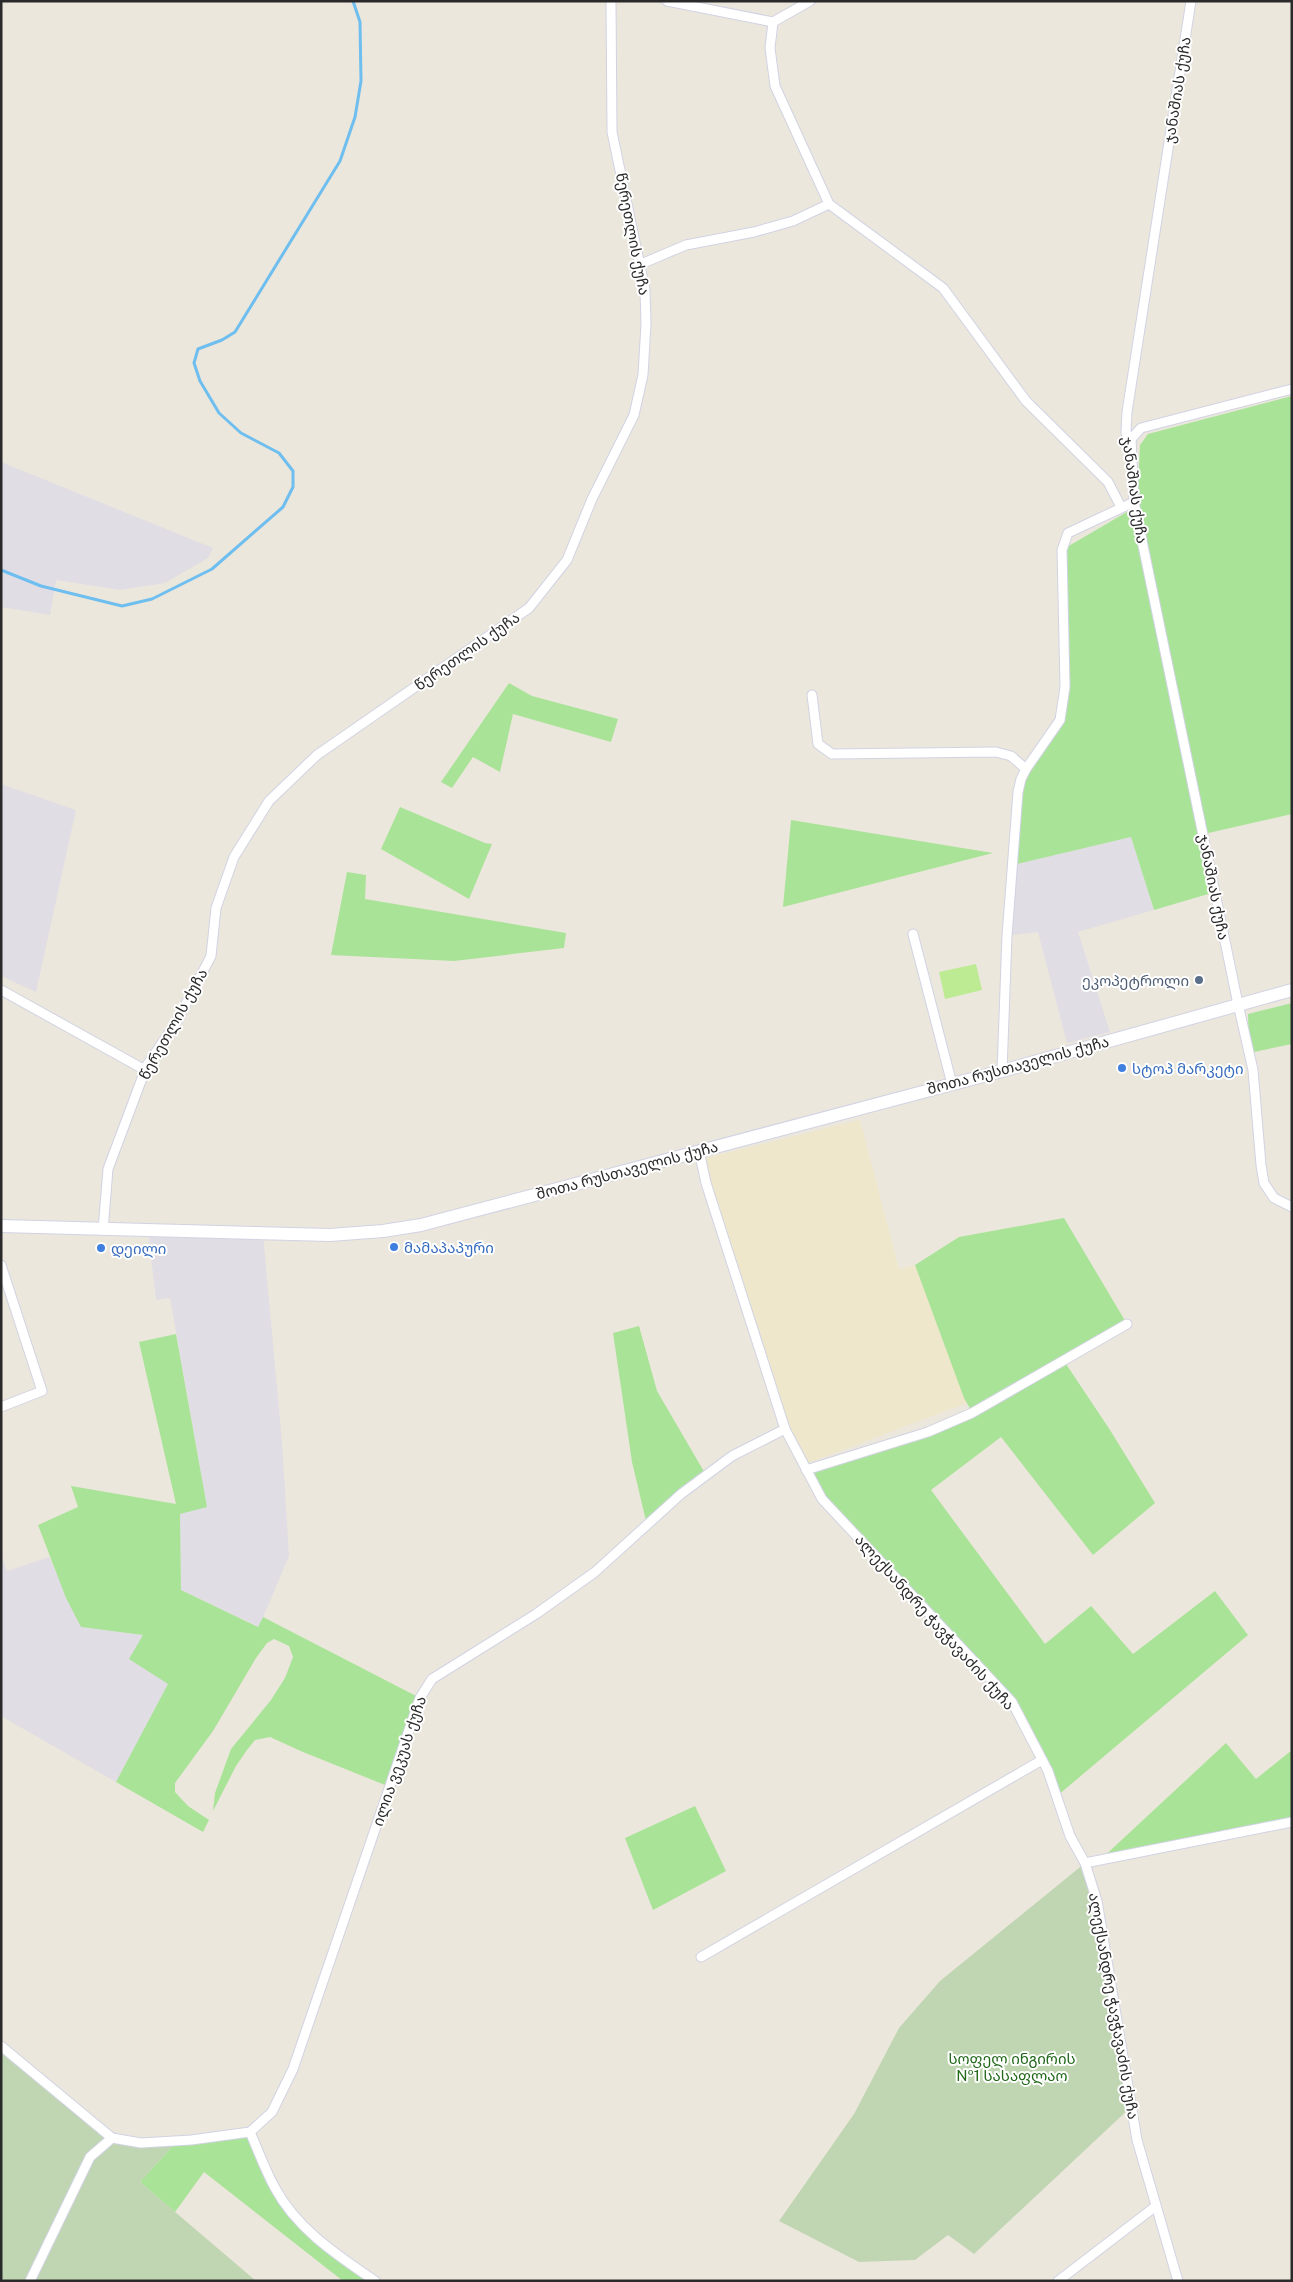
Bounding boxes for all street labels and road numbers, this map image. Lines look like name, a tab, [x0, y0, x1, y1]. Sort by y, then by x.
street label: ჯანაშიას ქუჩა	[1160, 35, 1195, 145]
street label: წერეთლის ქუჩა	[612, 171, 653, 297]
street label: ჯანაშიას ქუჩა	[1118, 435, 1151, 545]
street label: წერეთლის ქუჩა	[411, 608, 523, 694]
street label: ჯანაშიას ქუჩა	[1194, 833, 1233, 942]
street label: წერეთლის ქუჩა	[135, 966, 211, 1083]
street label: შოთა რუსთაველის ქუჩა	[925, 1033, 1111, 1098]
street label: შოთა რუსთაველის ქუჩა	[534, 1138, 720, 1203]
street label: ალექსანდრე ჭავჭავაძის ქუჩა	[851, 1531, 1018, 1714]
street label: ილია ვეკუას ქუჩა	[369, 1694, 430, 1829]
street label: ალექსანდრე ჭავჭავაძის ქუჩა	[1085, 1891, 1142, 2121]

